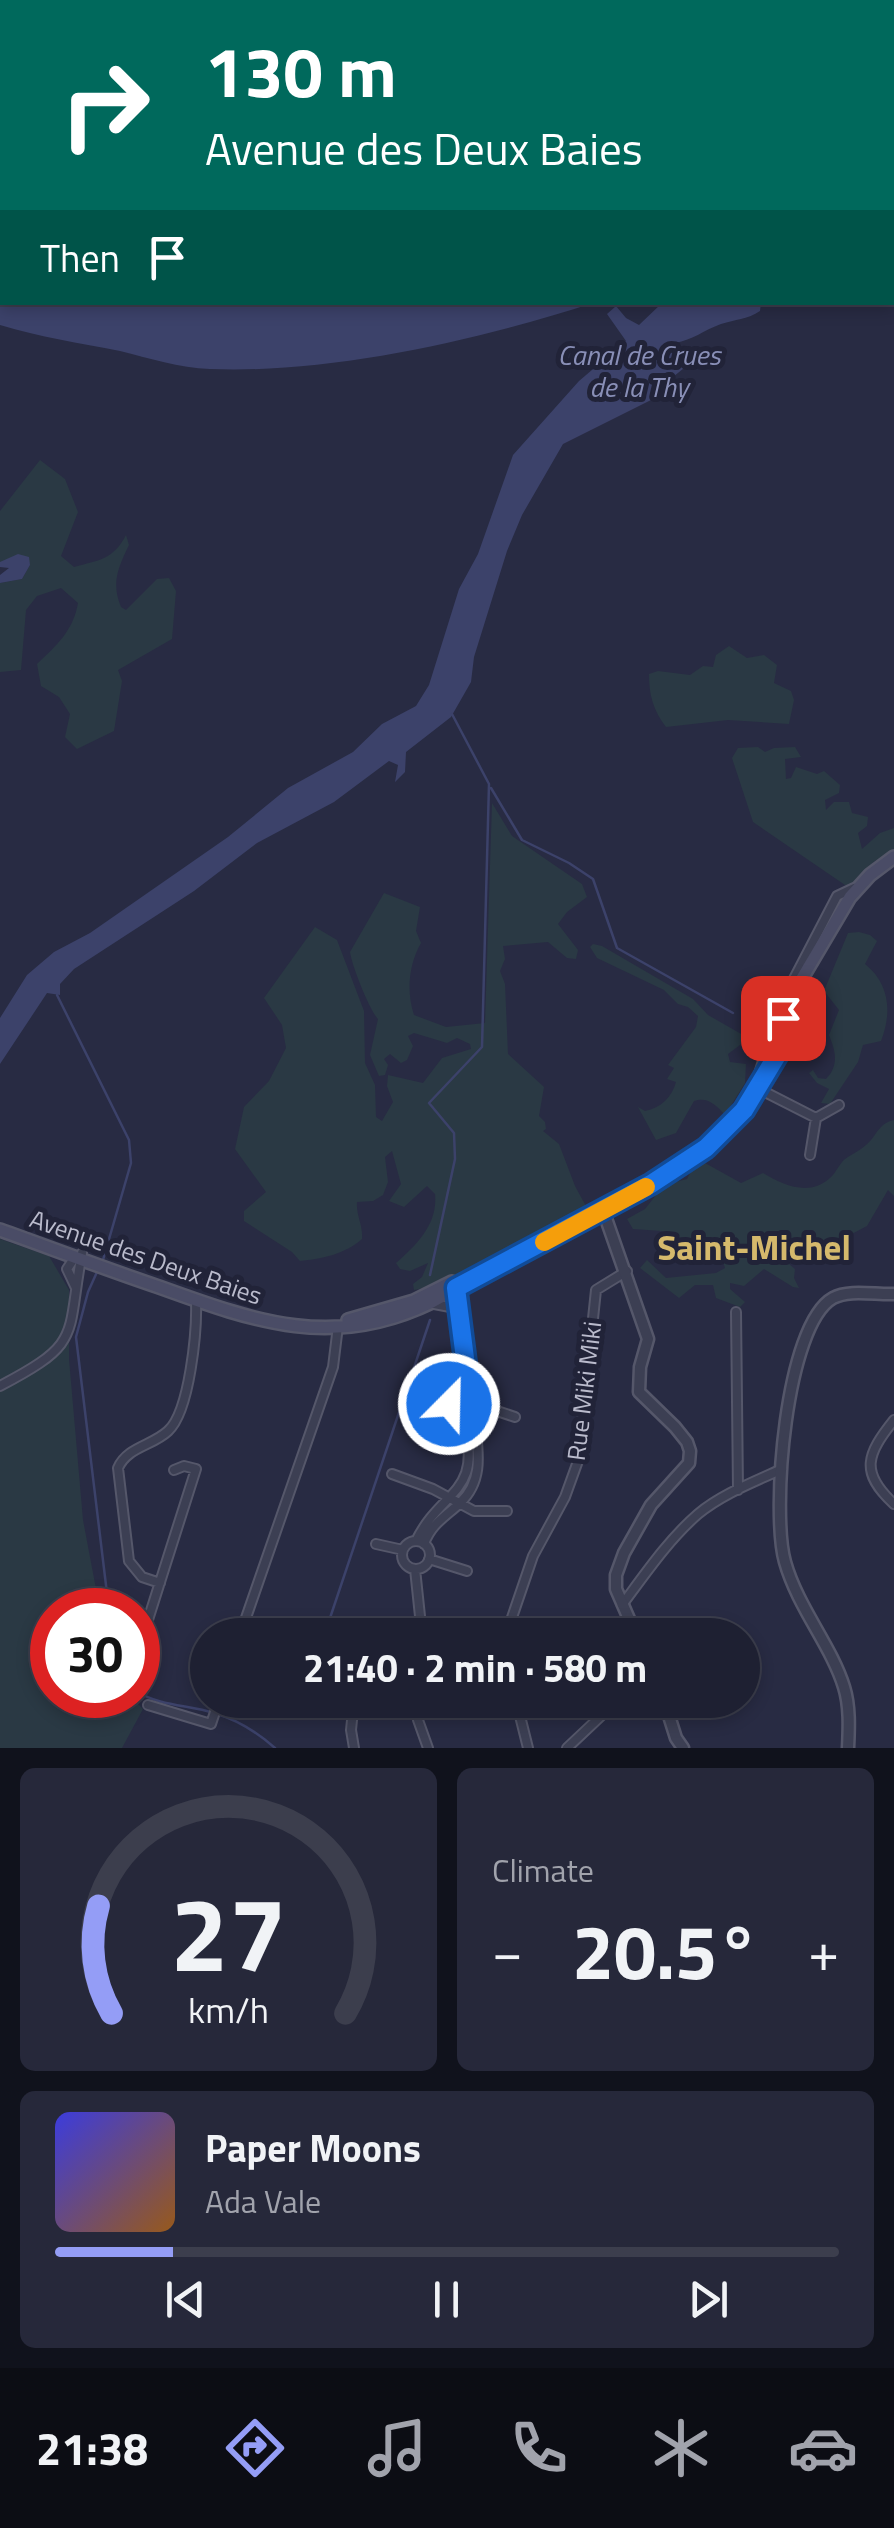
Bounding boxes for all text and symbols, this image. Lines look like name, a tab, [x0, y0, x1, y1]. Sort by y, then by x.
text: 130 m	[205, 18, 397, 124]
icon: right	[40, 40, 170, 170]
text: Avenue des Deux Baies	[205, 114, 643, 182]
text: Then	[40, 229, 120, 287]
icon: arrive	[140, 230, 195, 285]
water label: Canal de Crues de la Thy	[558, 333, 722, 408]
pin	[741, 976, 826, 1061]
icon: arrive	[756, 991, 811, 1046]
street label: Avenue des Deux Baies	[25, 1199, 267, 1315]
district label: Saint-Michel	[657, 1220, 851, 1274]
street label: Rue Miki Miki	[557, 1319, 611, 1463]
position arrow	[397, 1352, 501, 1456]
speed limit sign: 30	[30, 1588, 160, 1718]
text: 21:40 · 2 min · 580 m	[303, 1639, 647, 1697]
text: Climate	[492, 1846, 594, 1894]
text: 27	[170, 1853, 287, 2011]
text: 20.5°	[572, 1894, 759, 2008]
text: −	[492, 1909, 523, 1992]
text: +	[808, 1909, 839, 1992]
text: km/h	[188, 1982, 269, 2037]
text: Paper Moons	[205, 2119, 421, 2177]
text: Ada Vale	[205, 2177, 321, 2225]
icon: previous	[158, 2272, 213, 2327]
icon: pause	[419, 2272, 474, 2327]
icon: next	[681, 2272, 736, 2327]
icon: directions	[220, 2413, 290, 2483]
icon: music	[362, 2413, 432, 2483]
icon: phone	[504, 2413, 574, 2483]
icon: climate	[646, 2413, 716, 2483]
icon: car	[788, 2413, 858, 2483]
text: 21:38	[36, 2414, 148, 2482]

